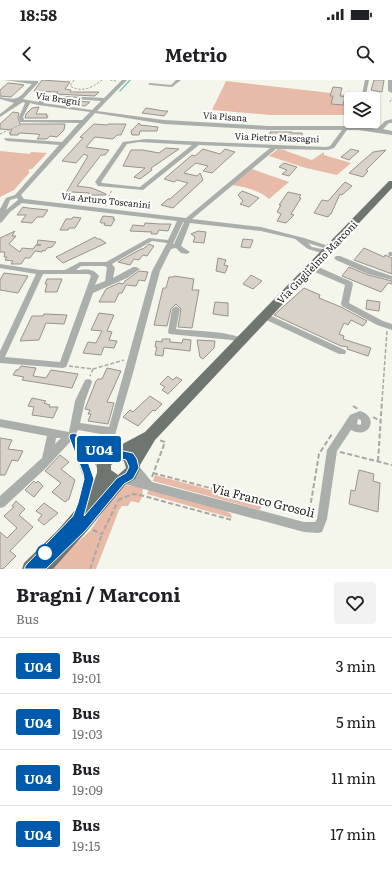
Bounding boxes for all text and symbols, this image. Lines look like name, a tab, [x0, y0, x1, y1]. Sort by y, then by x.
text: 18:58	[20, 3, 57, 26]
text: Metrio	[165, 41, 227, 68]
icon: back	[16, 43, 38, 65]
icon: search	[354, 43, 376, 65]
street label: Via Bragni	[35, 88, 82, 108]
map controls	[344, 92, 380, 128]
button: layers	[344, 92, 380, 128]
street label: Via Pisana	[203, 107, 248, 125]
street label: Via Pietro Mascagni	[234, 129, 320, 145]
street label: Via Arturo Toscanini	[61, 188, 151, 212]
street label: Via Guglielmo Marconi	[273, 216, 361, 307]
line badge: U04	[76, 436, 122, 462]
text: U04	[85, 439, 113, 459]
street label: Via Franco Grosoli	[210, 479, 317, 522]
unlabelled marker	[36, 544, 54, 562]
text: Bragni / Marconi	[16, 580, 180, 608]
button: heart	[334, 582, 376, 624]
text: Bus	[16, 609, 39, 628]
text: Bus	[72, 645, 100, 668]
text: 3 min	[335, 654, 376, 677]
text: U04	[24, 656, 52, 676]
text: 19:01	[72, 668, 101, 687]
text: Bus	[72, 701, 100, 724]
text: 5 min	[336, 710, 376, 733]
text: U04	[24, 712, 52, 732]
text: 19:03	[72, 724, 103, 743]
text: Bus	[72, 757, 100, 780]
text: 11 min	[331, 766, 376, 789]
text: U04	[24, 768, 52, 788]
text: 19:09	[72, 780, 103, 799]
text: Bus	[72, 813, 100, 836]
text: 17 min	[330, 822, 376, 845]
text: U04	[24, 824, 52, 844]
text: 19:15	[72, 836, 100, 855]

